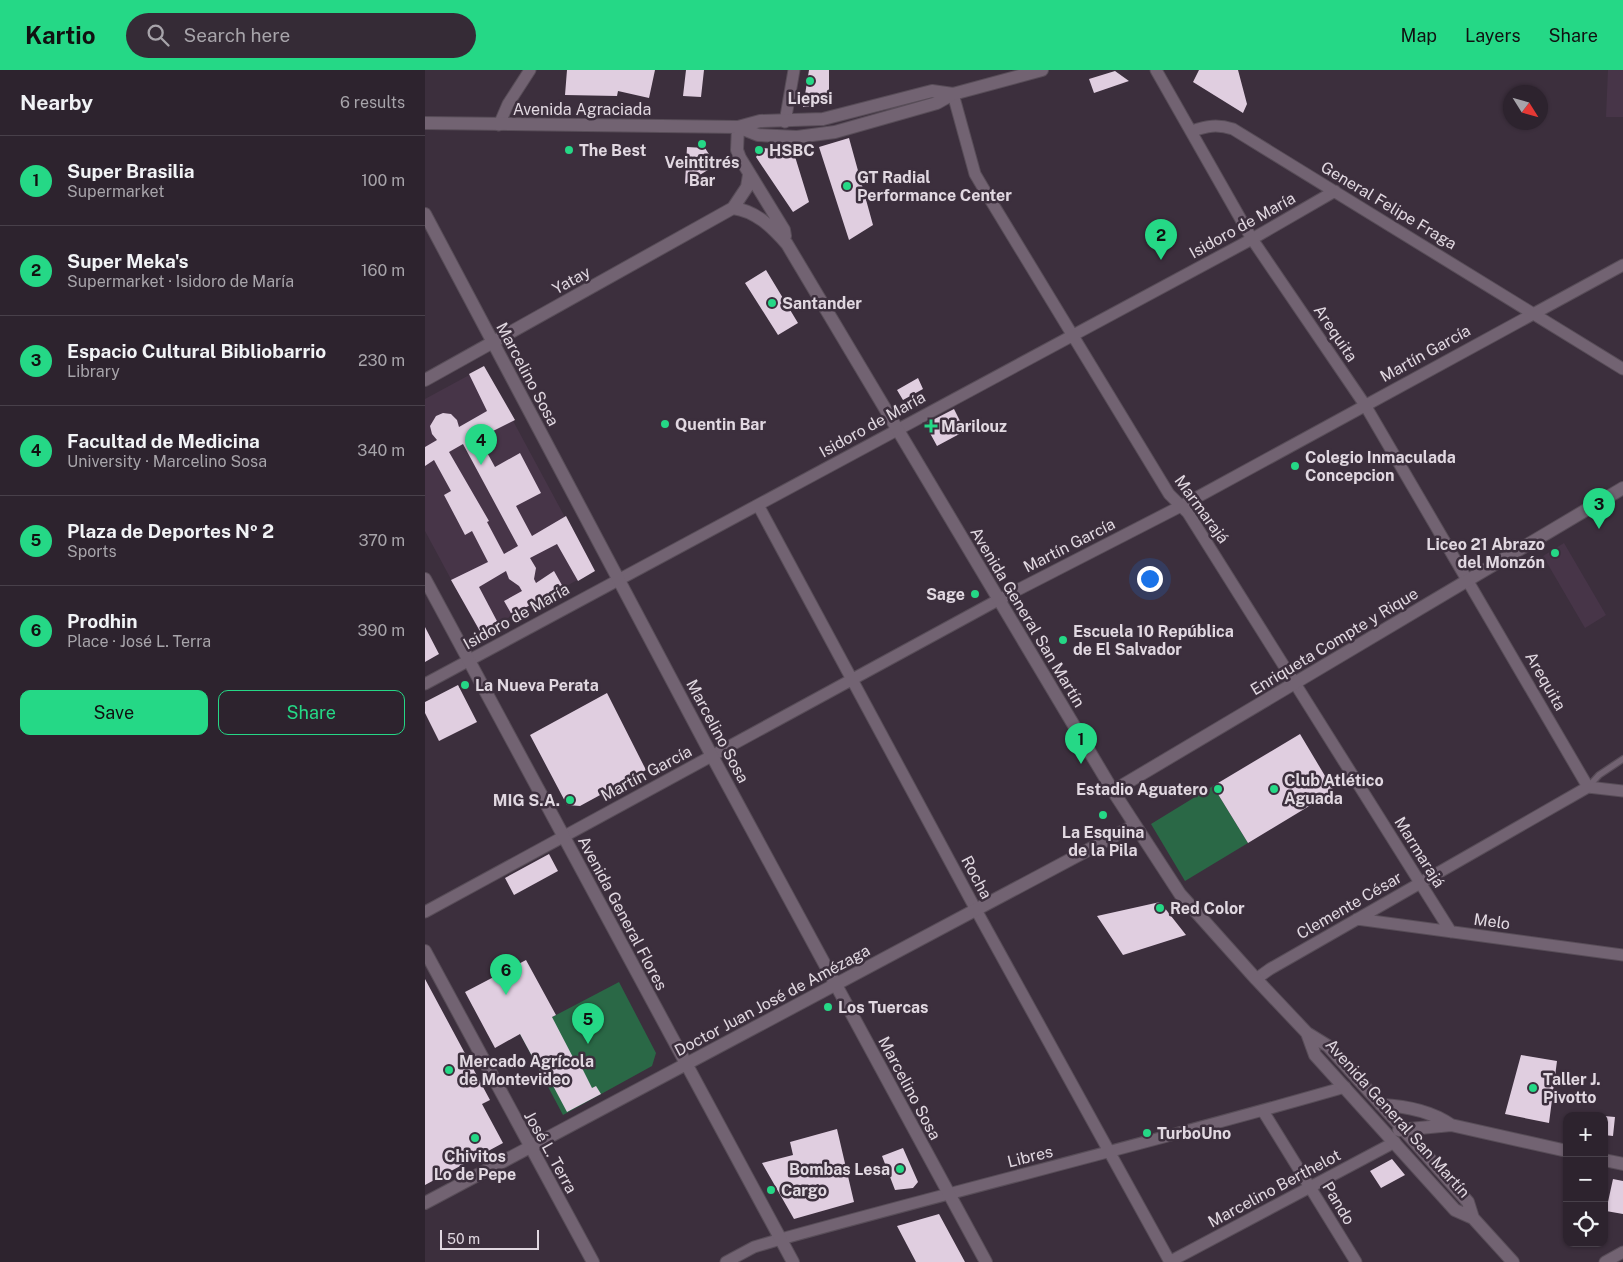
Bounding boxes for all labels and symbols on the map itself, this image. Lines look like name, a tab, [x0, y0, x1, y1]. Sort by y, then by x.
marker: Liepsi	[804, 75, 816, 87]
north arrow	[1503, 85, 1548, 130]
place label: Liepsi	[787, 89, 833, 108]
street label: Avenida Agraciada	[513, 100, 651, 119]
marker: Veintitrés Bar	[696, 138, 708, 150]
place label: The Best	[579, 141, 647, 160]
place label: HSBC	[769, 141, 815, 160]
marker: The Best	[563, 144, 575, 156]
marker: HSBC	[753, 144, 765, 156]
place label: Veintitrés Bar	[665, 153, 739, 190]
street label: General Felipe Fraga	[1317, 157, 1460, 254]
place label: GT Radial Performance Center	[857, 168, 1012, 205]
marker: GT Radial Performance Center	[841, 180, 853, 192]
street label: Isidoro de María	[1186, 188, 1299, 262]
pin: 2	[1145, 219, 1177, 260]
street label: Yatay	[549, 262, 594, 299]
place label: Santander	[782, 294, 862, 313]
marker: Santander	[766, 297, 778, 309]
street label: Arequita	[1310, 301, 1361, 365]
street label: Marcelino Sosa	[492, 319, 563, 429]
street label: Martín García	[1377, 321, 1474, 386]
street label: Isidoro de María	[816, 387, 929, 461]
place label: Quentin Bar	[675, 415, 766, 434]
place label: Marilouz	[941, 417, 1007, 436]
marker: Quentin Bar	[659, 418, 671, 430]
marker: Marilouz	[925, 420, 937, 432]
pin: 4	[465, 424, 497, 465]
place label: Colegio Inmaculada Concepcion	[1305, 448, 1456, 485]
marker: Colegio Inmaculada Concepcion	[1289, 460, 1301, 472]
street label: Marmarajá	[1170, 471, 1233, 547]
pin: 3	[1583, 488, 1615, 529]
street label: Martín García	[1020, 514, 1118, 577]
street label: Avenida General San Martín	[966, 524, 1089, 711]
place label: Liceo 21 Abrazo del Monzón	[1426, 535, 1545, 572]
marker: Liceo 21 Abrazo del Monzón	[1549, 547, 1561, 559]
your location	[1137, 566, 1163, 592]
street label: Isidoro de María	[460, 579, 573, 653]
street label: Enriqueta Compte y Rique	[1247, 584, 1422, 699]
place label: Sage	[926, 585, 965, 604]
marker: Sage	[969, 588, 981, 600]
place label: Escuela 10 República de El Salvador	[1073, 622, 1234, 659]
marker: Escuela 10 República de El Salvador	[1057, 634, 1069, 646]
street label: Arequita	[1521, 649, 1570, 714]
place label: La Nueva Perata	[475, 676, 599, 695]
street label: Marcelino Sosa	[682, 676, 753, 786]
marker: La Nueva Perata	[459, 679, 471, 691]
pin: 1	[1065, 723, 1097, 764]
street label: Martín García	[597, 742, 695, 805]
place label: Club Atlético Aguada	[1284, 771, 1384, 808]
place label: Estadio Aguatero	[1076, 780, 1208, 799]
marker: Estadio Aguatero	[1212, 783, 1224, 795]
marker: Club Atlético Aguada	[1268, 783, 1280, 795]
place label: MIG S.A.	[493, 791, 560, 810]
marker: MIG S.A.	[564, 794, 576, 806]
marker: La Esquina de la Pila	[1097, 809, 1109, 821]
street label: Marmarajá	[1390, 813, 1449, 891]
place label: La Esquina de la Pila	[1062, 823, 1144, 860]
street label: Avenida General Flores	[574, 833, 671, 994]
street label: Rocha	[957, 852, 996, 902]
street label: Clemente César	[1293, 868, 1405, 943]
place label: Red Color	[1170, 899, 1245, 918]
marker: Red Color	[1154, 902, 1166, 914]
street label: Melo	[1472, 910, 1511, 933]
street label: Doctor Juan José de Amézaga	[671, 941, 873, 1060]
pin: 6	[490, 954, 522, 995]
place label: Los Tuercas	[838, 998, 929, 1017]
marker: Los Tuercas	[822, 1001, 834, 1013]
pin: 5	[572, 1003, 604, 1044]
street label: Marcelino Sosa	[874, 1033, 945, 1143]
street label: Avenida General San Martín	[1321, 1035, 1474, 1201]
place label: Mercado Agrícola de Montevideo	[459, 1052, 594, 1089]
marker: Mercado Agrícola de Montevideo	[443, 1064, 455, 1076]
place label: Taller J. Pivotto	[1543, 1070, 1601, 1107]
marker: Taller J. Pivotto	[1527, 1082, 1539, 1094]
street label: José L. Terra	[520, 1108, 581, 1197]
place label: TurboUno	[1157, 1124, 1231, 1143]
marker: TurboUno	[1141, 1127, 1153, 1139]
marker: Chivitos Lo de Pepe	[469, 1132, 481, 1144]
street label: Libres	[1005, 1142, 1055, 1171]
street label: Marcelino Berthelot	[1205, 1145, 1344, 1231]
place label: Chivitos Lo de Pepe	[434, 1147, 516, 1184]
place label: Bombas Lesa	[789, 1160, 890, 1179]
marker: Bombas Lesa	[894, 1163, 906, 1175]
street label: Pando	[1318, 1178, 1359, 1228]
place label: Cargo	[781, 1181, 827, 1200]
marker: Cargo	[765, 1184, 777, 1196]
scale bar	[440, 1227, 539, 1250]

